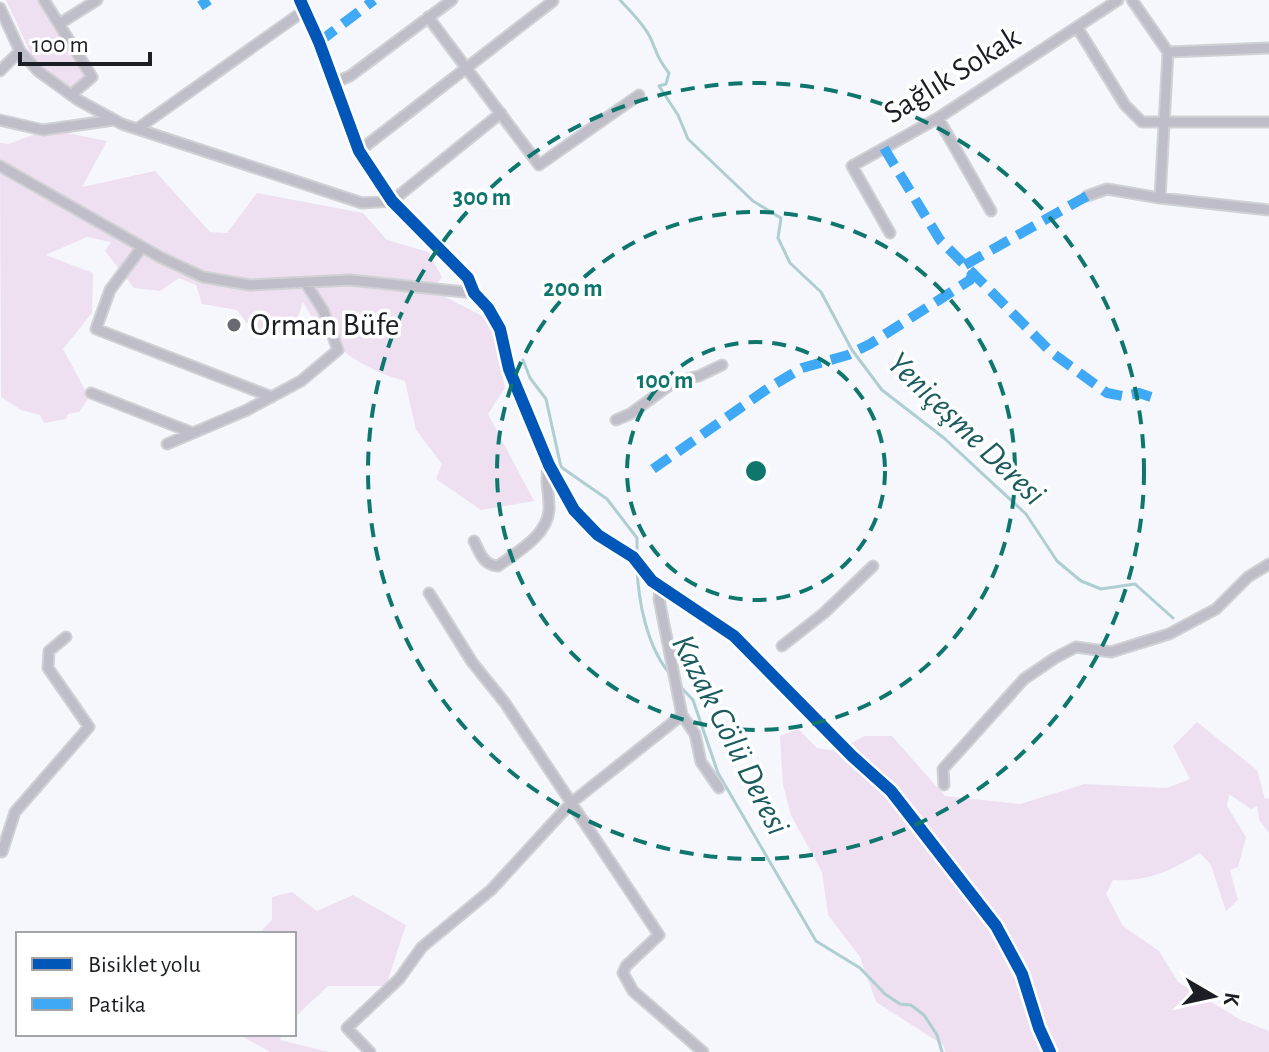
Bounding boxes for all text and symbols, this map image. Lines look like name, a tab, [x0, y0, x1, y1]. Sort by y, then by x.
scale bar	[20, 16, 150, 66]
street label: Sağlık Sokak	[878, 20, 1026, 129]
text: 100 m	[32, 33, 89, 57]
text: 300 m	[453, 186, 511, 210]
text: 200 m	[543, 277, 603, 301]
place label: Orman Büfe	[250, 309, 400, 341]
marker: Orman Büfe	[225, 316, 243, 334]
water label: Yeniçeşme Deresi	[881, 346, 1051, 512]
text: 100 m	[637, 369, 693, 393]
centre of rings	[742, 457, 770, 485]
water label: Kazak Gölü Deresi	[665, 629, 795, 841]
legend	[16, 932, 296, 1036]
text: Bisiklet yolu	[88, 953, 201, 977]
north arrow	[1173, 956, 1253, 1036]
text: K	[1220, 991, 1244, 1008]
text: Patika	[88, 993, 146, 1017]

